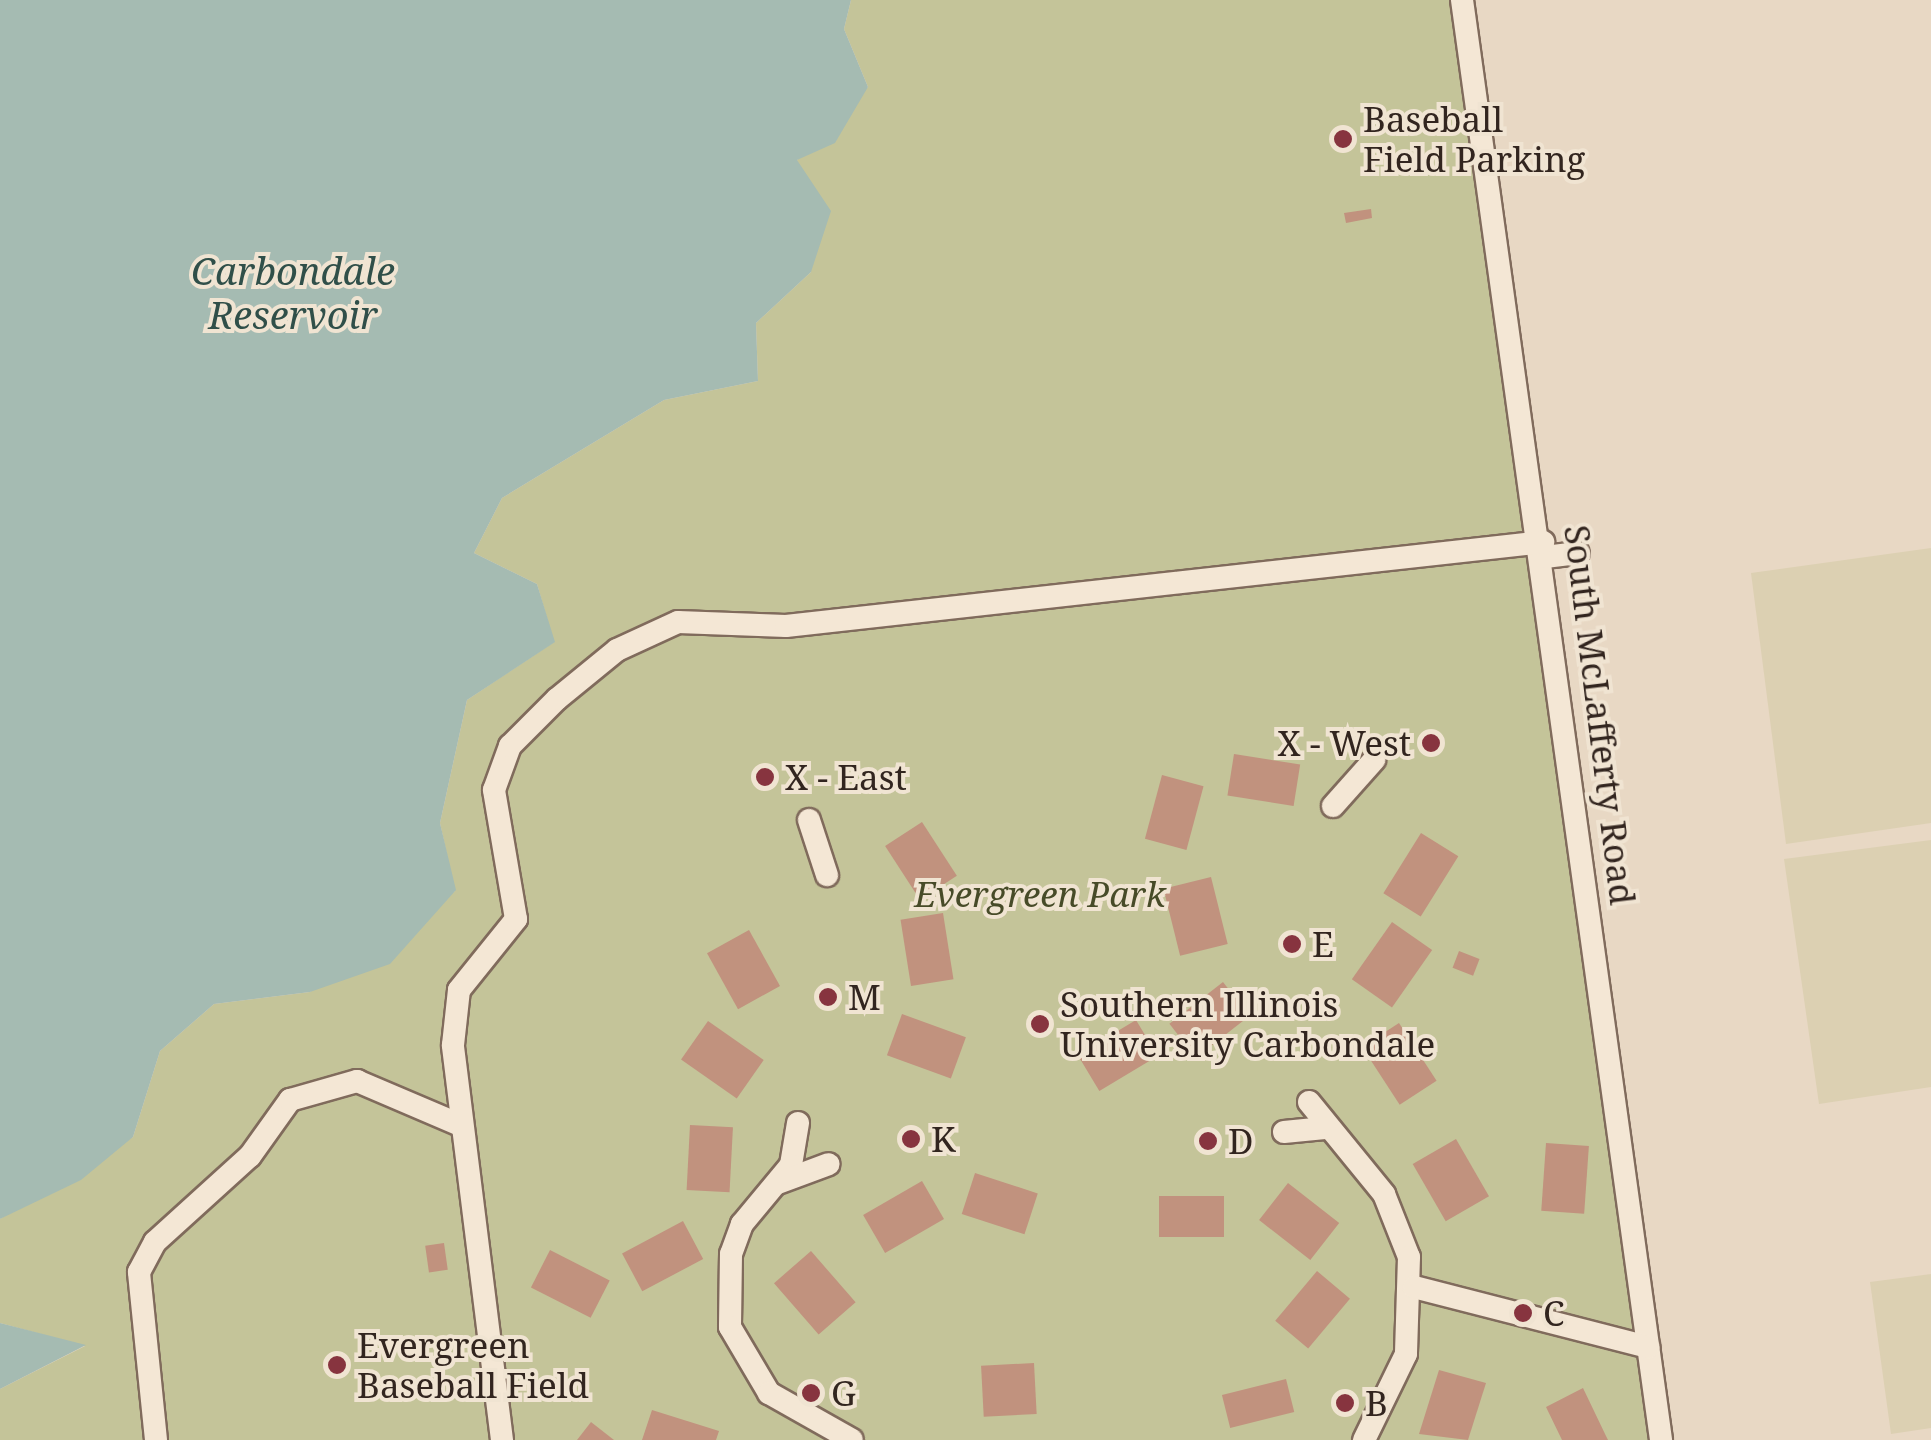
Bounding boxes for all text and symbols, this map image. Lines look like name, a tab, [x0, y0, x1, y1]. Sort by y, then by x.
place label: Baseball Field Parking	[1363, 98, 1585, 180]
marker: Baseball Field Parking	[1332, 128, 1354, 150]
water label: Carbondale Reservoir	[191, 248, 395, 338]
street label: South McLafferty Road	[1556, 523, 1644, 907]
place label: X - West	[1277, 722, 1411, 764]
marker: X - West	[1420, 732, 1442, 754]
place label: X - East	[785, 756, 907, 798]
marker: X - East	[754, 766, 776, 788]
park label: Evergreen Park	[914, 873, 1166, 915]
place label: E	[1312, 923, 1334, 965]
marker: E	[1281, 933, 1303, 955]
place label: M	[848, 976, 881, 1018]
place label: Southern Illinois University Carbondale	[1060, 983, 1435, 1065]
marker: M	[817, 986, 839, 1008]
marker: Southern Illinois University Carbondale	[1029, 1013, 1051, 1035]
place label: K	[931, 1118, 955, 1160]
place label: D	[1228, 1120, 1253, 1162]
marker: K	[900, 1128, 922, 1150]
marker: D	[1197, 1130, 1219, 1152]
place label: C	[1543, 1292, 1564, 1334]
marker: C	[1512, 1302, 1534, 1324]
place label: Evergreen Baseball Field	[357, 1324, 589, 1406]
marker: Evergreen Baseball Field	[326, 1354, 348, 1376]
place label: G	[831, 1372, 856, 1414]
marker: G	[800, 1382, 822, 1404]
place label: B	[1365, 1382, 1388, 1424]
marker: B	[1334, 1392, 1356, 1414]

